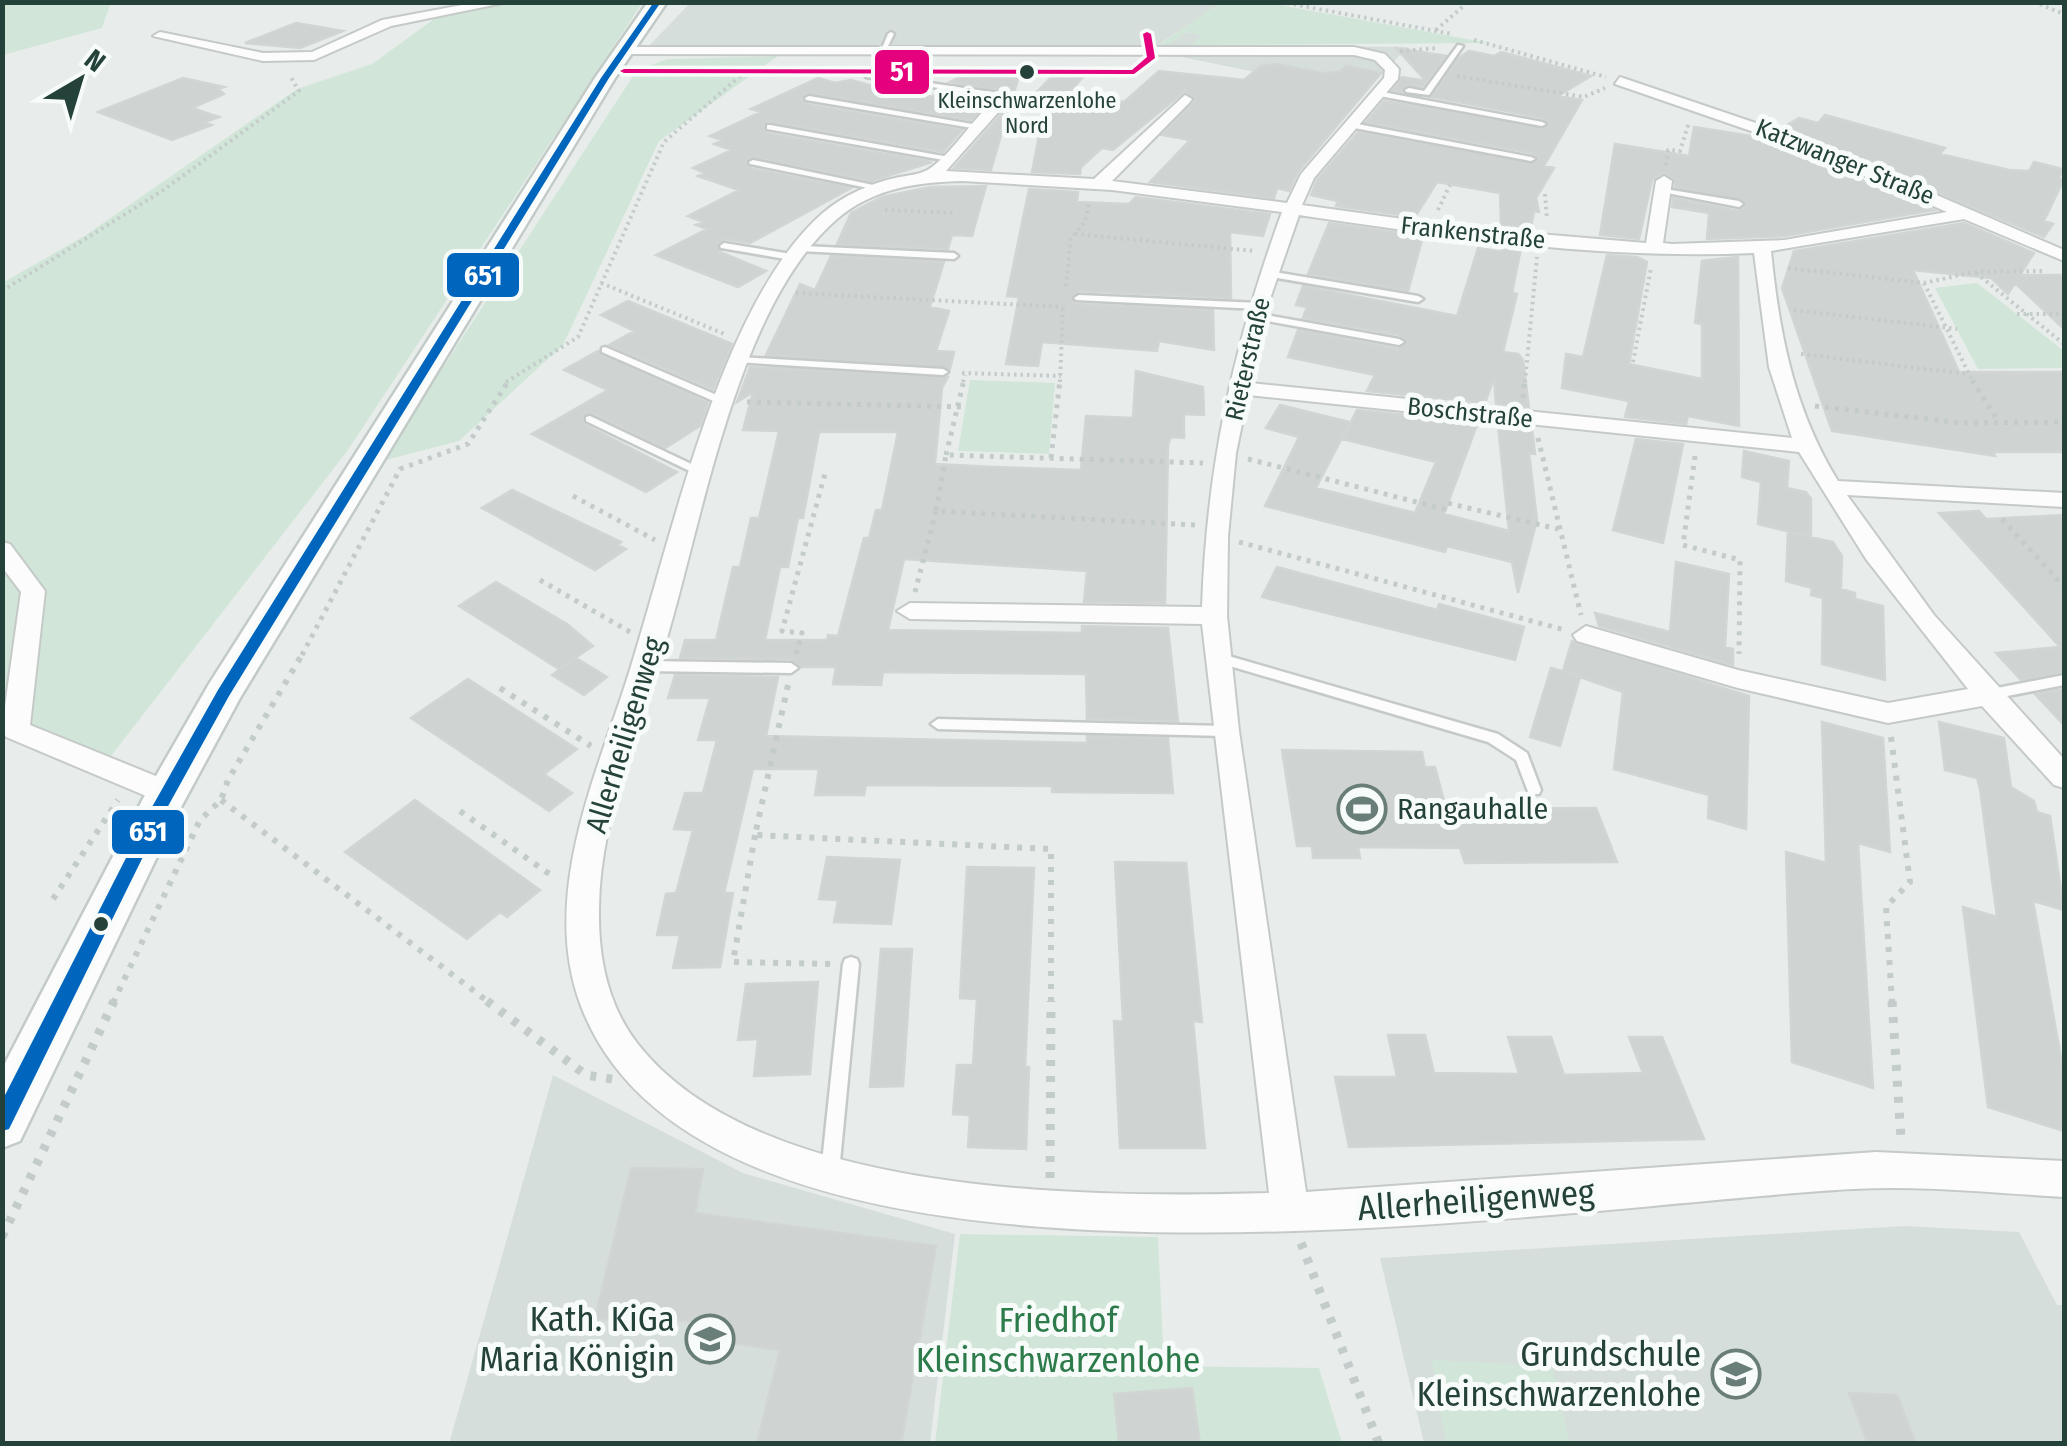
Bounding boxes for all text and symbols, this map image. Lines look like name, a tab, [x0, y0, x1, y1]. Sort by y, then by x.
north arrow	[30, 30, 130, 130]
text: N	[78, 43, 112, 79]
line badge: 51	[873, 48, 931, 96]
text: 51	[890, 55, 914, 88]
marker: Kleinschwarzenlohe Nord	[1017, 62, 1037, 82]
place label: Kleinschwarzenlohe Nord	[938, 87, 1116, 139]
street label: Katzwanger Straße	[1751, 113, 1939, 211]
street label: Frankenstraße	[1399, 210, 1547, 256]
line badge: 651	[445, 251, 521, 299]
text: 651	[464, 259, 502, 292]
street label: Rieterstraße	[1219, 294, 1277, 424]
street label: Boschstraße	[1406, 391, 1534, 435]
street label: Allerheiligenweg	[578, 632, 672, 837]
sports icon: Rangauhalle	[1336, 783, 1388, 835]
place label: Rangauhalle	[1397, 791, 1548, 827]
line badge: 651	[110, 808, 186, 856]
text: 651	[129, 815, 167, 848]
unlabelled marker	[91, 914, 111, 934]
street label: Allerheiligenweg	[1356, 1171, 1596, 1229]
place label: Kath. KiGa Maria Königin	[479, 1298, 675, 1380]
park label: Friedhof Kleinschwarzenlohe	[916, 1299, 1200, 1381]
school or university icon: Kath. KiGa Maria Königin	[684, 1313, 736, 1365]
place label: Grundschule Kleinschwarzenlohe	[1416, 1333, 1701, 1415]
school or university icon: Grundschule Kleinschwarzenlohe	[1710, 1348, 1762, 1400]

